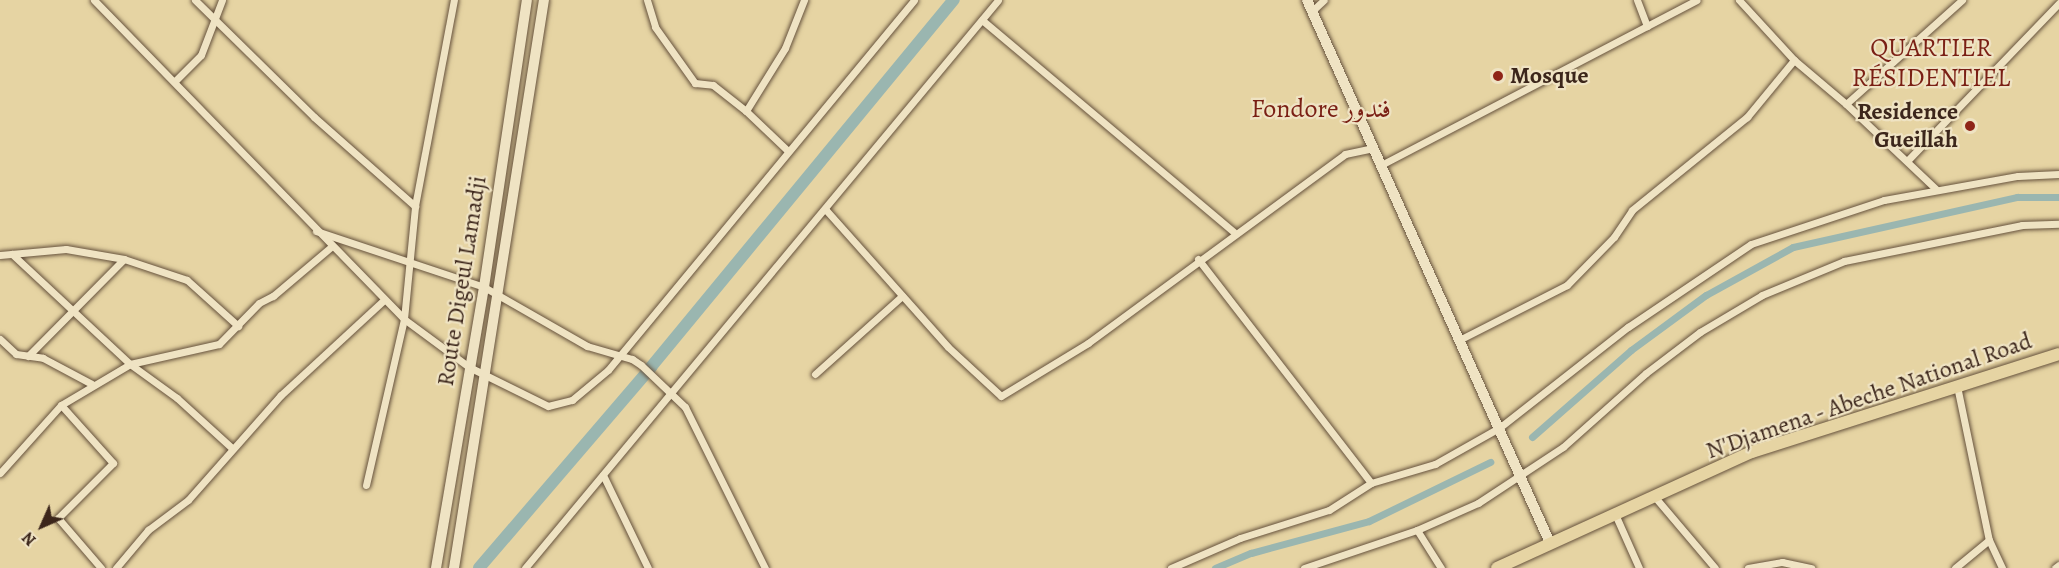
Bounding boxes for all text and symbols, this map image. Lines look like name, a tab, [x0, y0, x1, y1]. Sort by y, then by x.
district label: QUARTIER RÉSIDENTIEL	[1844, 32, 2018, 94]
place label: Mosque	[1510, 62, 1589, 90]
marker: Mosque	[1491, 69, 1505, 83]
district label: Fondore فندور	[1251, 93, 1391, 125]
place label: Residence Gueillah	[1857, 98, 1958, 154]
marker: Residence Gueillah	[1963, 119, 1977, 133]
street label: Route Digeul Lamadji	[431, 174, 493, 388]
street label: N'Djamena - Abeche National Road	[1702, 326, 2036, 466]
north arrow	[12, 496, 72, 556]
text: N	[17, 527, 41, 551]

